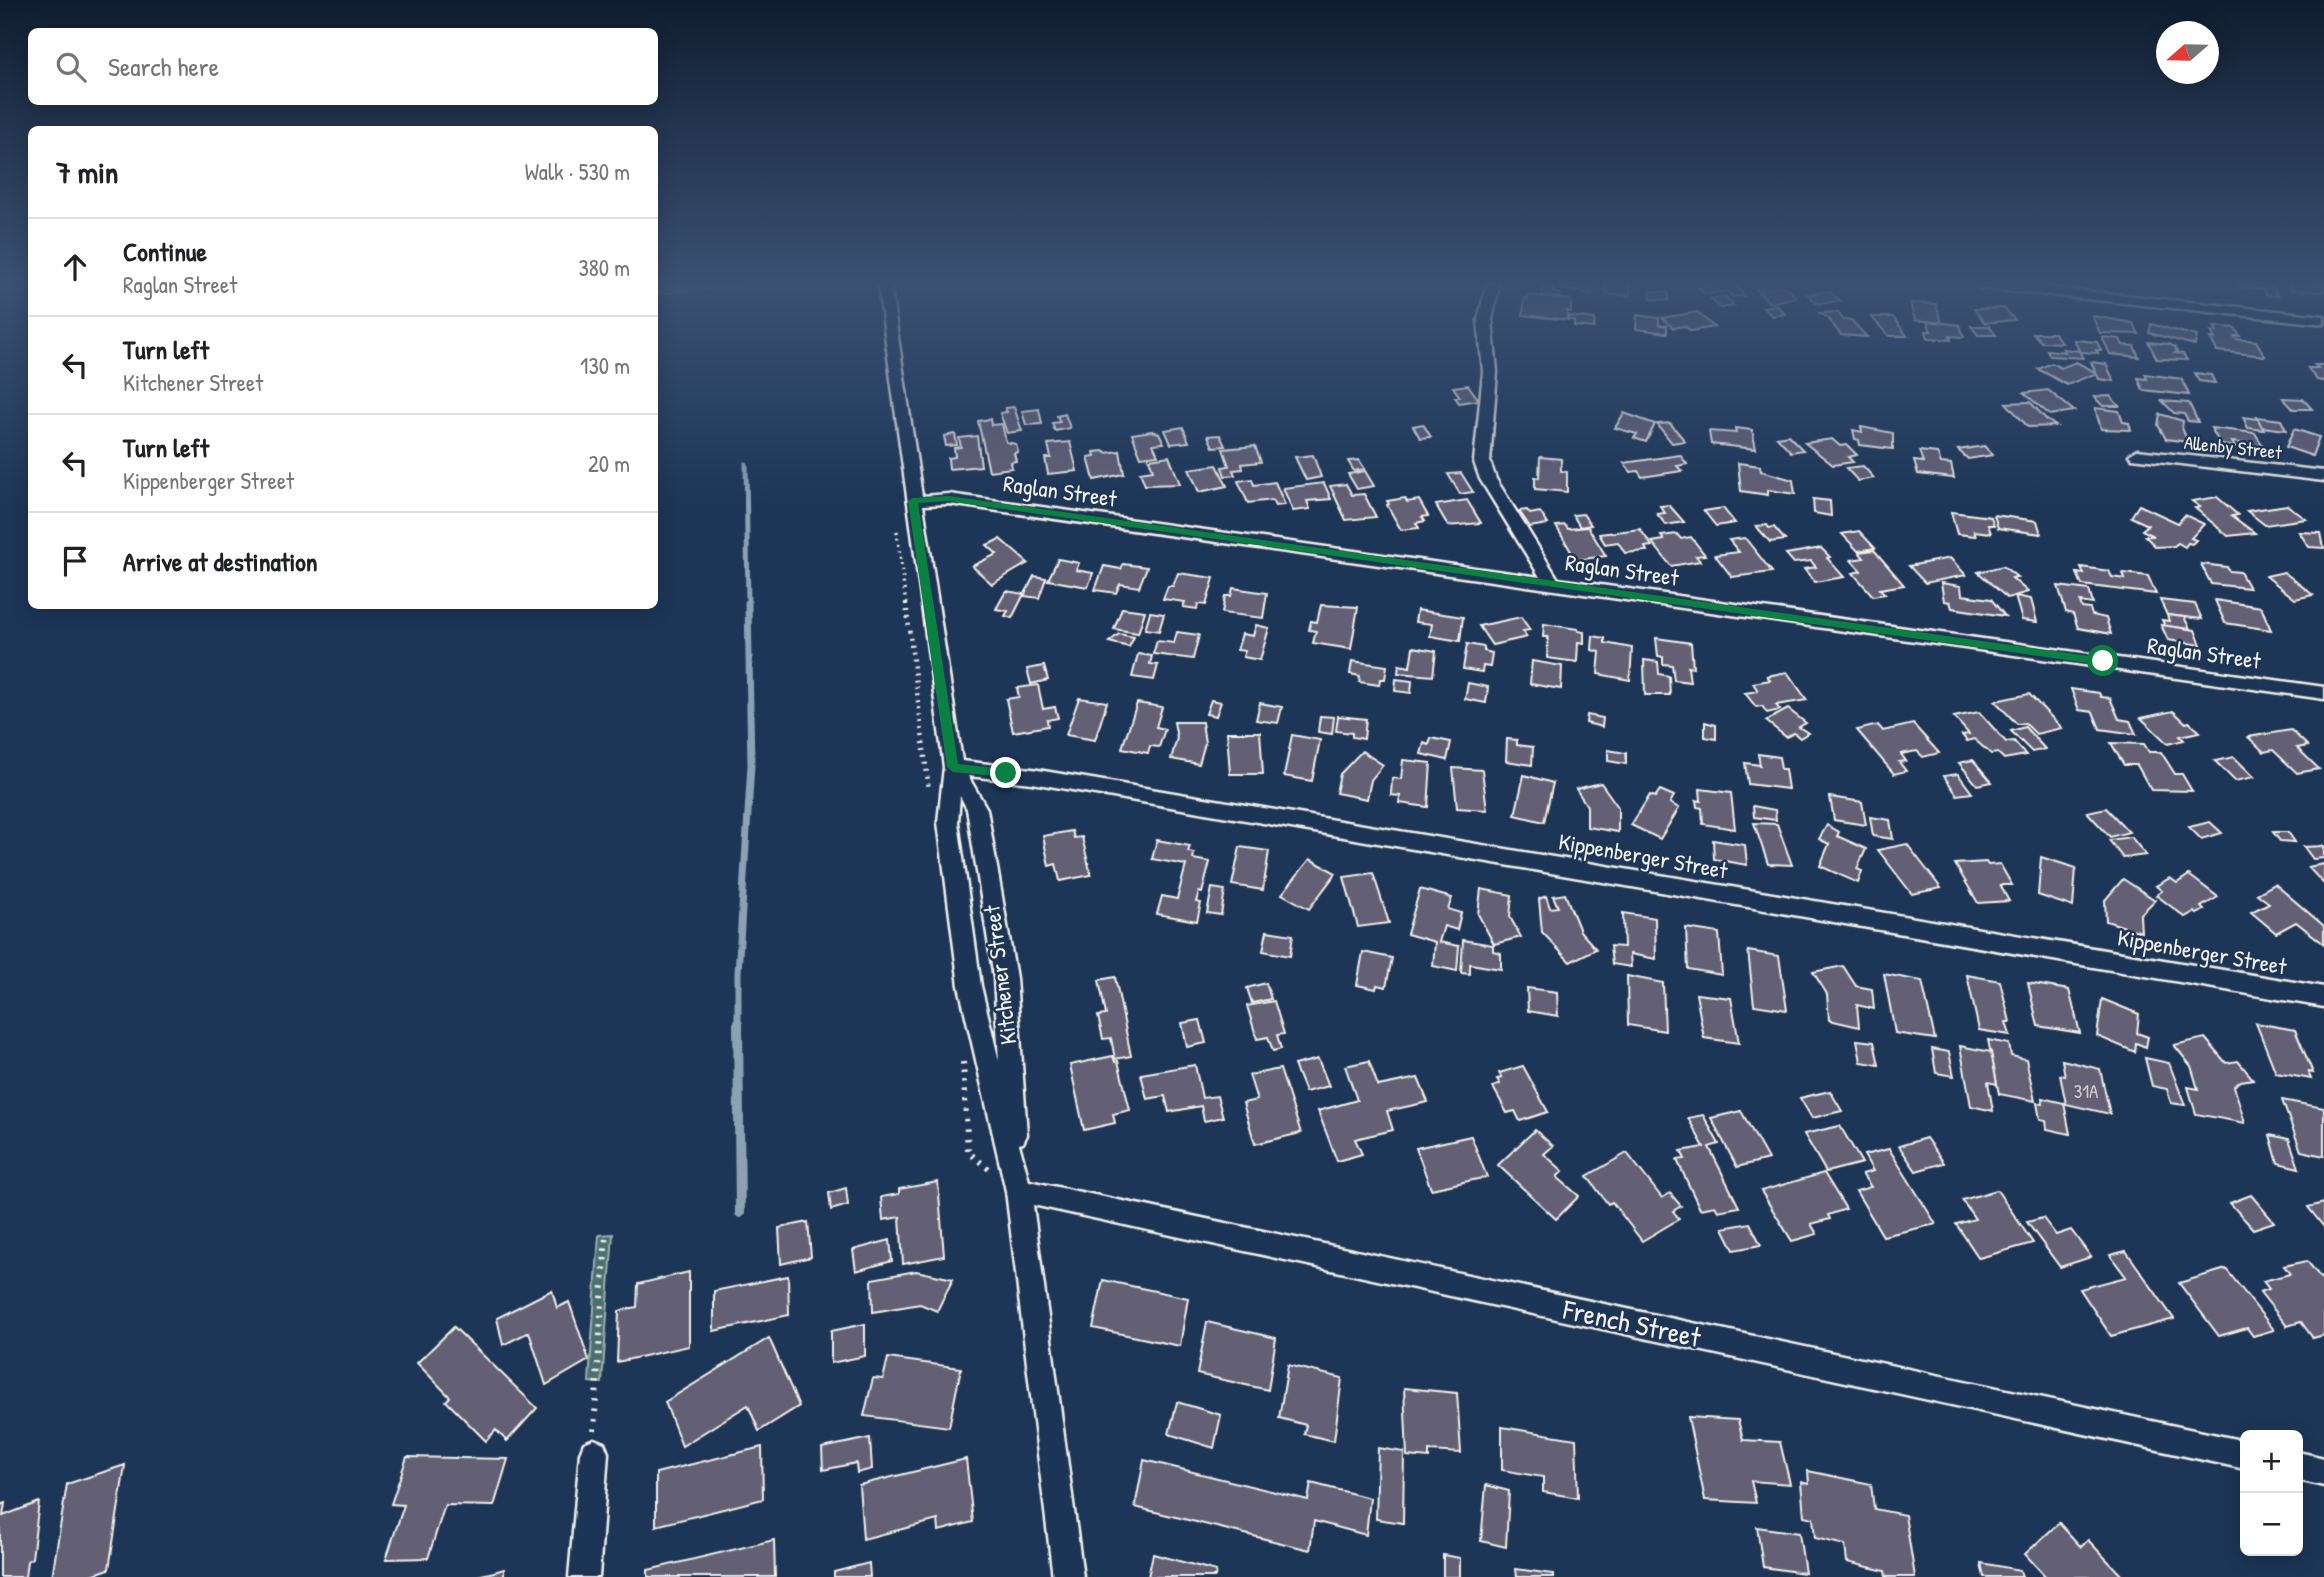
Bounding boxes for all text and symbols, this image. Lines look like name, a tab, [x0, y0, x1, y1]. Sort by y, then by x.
north arrow	[2156, 21, 2219, 84]
search box	[28, 28, 658, 105]
icon: search	[52, 48, 90, 86]
text: Search here	[108, 49, 219, 84]
text: 7 min	[56, 152, 118, 192]
text: Walk · 530 m	[525, 156, 630, 187]
text: Continue	[123, 234, 207, 269]
icon: ahead	[56, 248, 94, 286]
text: 380 m	[579, 252, 630, 283]
text: Raglan Street	[123, 269, 237, 300]
text: Turn left	[123, 332, 209, 367]
icon: left	[56, 346, 94, 384]
text: 130 m	[580, 350, 630, 381]
text: Kitchener Street	[123, 367, 263, 398]
street label: Allenby Street	[2183, 429, 2284, 465]
text: Turn left	[123, 430, 209, 465]
icon: left	[56, 444, 94, 482]
text: 20 m	[588, 448, 630, 479]
text: Kippenberger Street	[123, 465, 294, 496]
street label: Raglan Street	[1001, 467, 1120, 514]
icon: arrive	[56, 542, 94, 580]
text: Arrive at destination	[123, 544, 318, 579]
street label: Raglan Street	[1563, 546, 1682, 593]
street label: Raglan Street	[2145, 629, 2264, 676]
route start	[2087, 645, 2118, 676]
route end	[990, 757, 1021, 788]
street label: Kippenberger Street	[1556, 825, 1731, 886]
street label: Kitchener Street	[975, 903, 1023, 1046]
street label: Kippenberger Street	[2115, 921, 2290, 982]
house number: 31A	[2074, 1078, 2098, 1104]
street label: French Street	[1559, 1290, 1704, 1356]
map controls	[2240, 1430, 2303, 1556]
button: +	[2240, 1430, 2303, 1493]
button: −	[2240, 1493, 2303, 1556]

